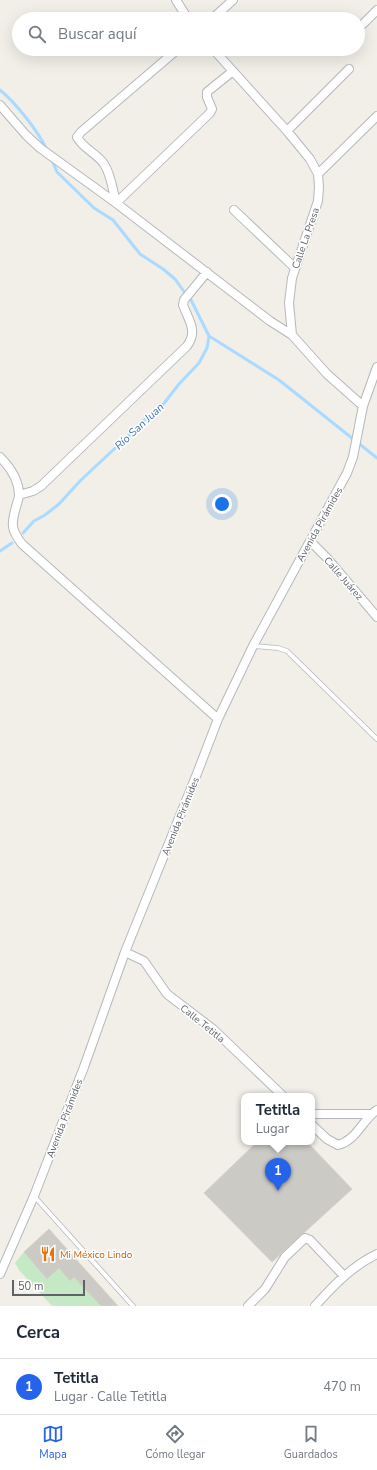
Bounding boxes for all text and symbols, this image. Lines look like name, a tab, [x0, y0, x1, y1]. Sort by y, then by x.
search box	[12, 12, 365, 56]
icon: search	[26, 23, 48, 45]
text: Buscar aquí	[58, 24, 136, 44]
street label: Calle La Presa	[289, 206, 323, 271]
water label: Río San Juan	[111, 400, 167, 453]
street label: Avenida Pirámides	[294, 484, 346, 564]
your location	[212, 494, 232, 514]
street label: Calle Juárez	[320, 554, 366, 604]
street label: Avenida Pirámides	[159, 775, 203, 858]
street label: Calle Tetitla	[177, 1001, 228, 1046]
street label: Avenida Pirámides	[43, 1077, 86, 1160]
popup	[241, 1093, 315, 1145]
text: Tetitla	[256, 1100, 300, 1120]
text: Lugar	[256, 1120, 289, 1138]
pin: 1	[265, 1158, 291, 1191]
restaurant icon: Mi México Lindo	[39, 1245, 57, 1263]
place label: Mi México Lindo	[60, 1248, 133, 1262]
scale bar	[12, 1278, 85, 1297]
text: 50 m	[18, 1279, 43, 1294]
text: Cerca	[16, 1321, 60, 1344]
text: Tetitla	[54, 1368, 99, 1388]
text: 1	[25, 1378, 33, 1396]
text: 470 m	[323, 1378, 361, 1396]
text: Lugar · Calle Tetitla	[54, 1388, 167, 1406]
tab: Mapa	[39, 1423, 67, 1462]
tab: Cómo llegar	[145, 1423, 205, 1462]
tab: Guardados	[284, 1423, 338, 1462]

